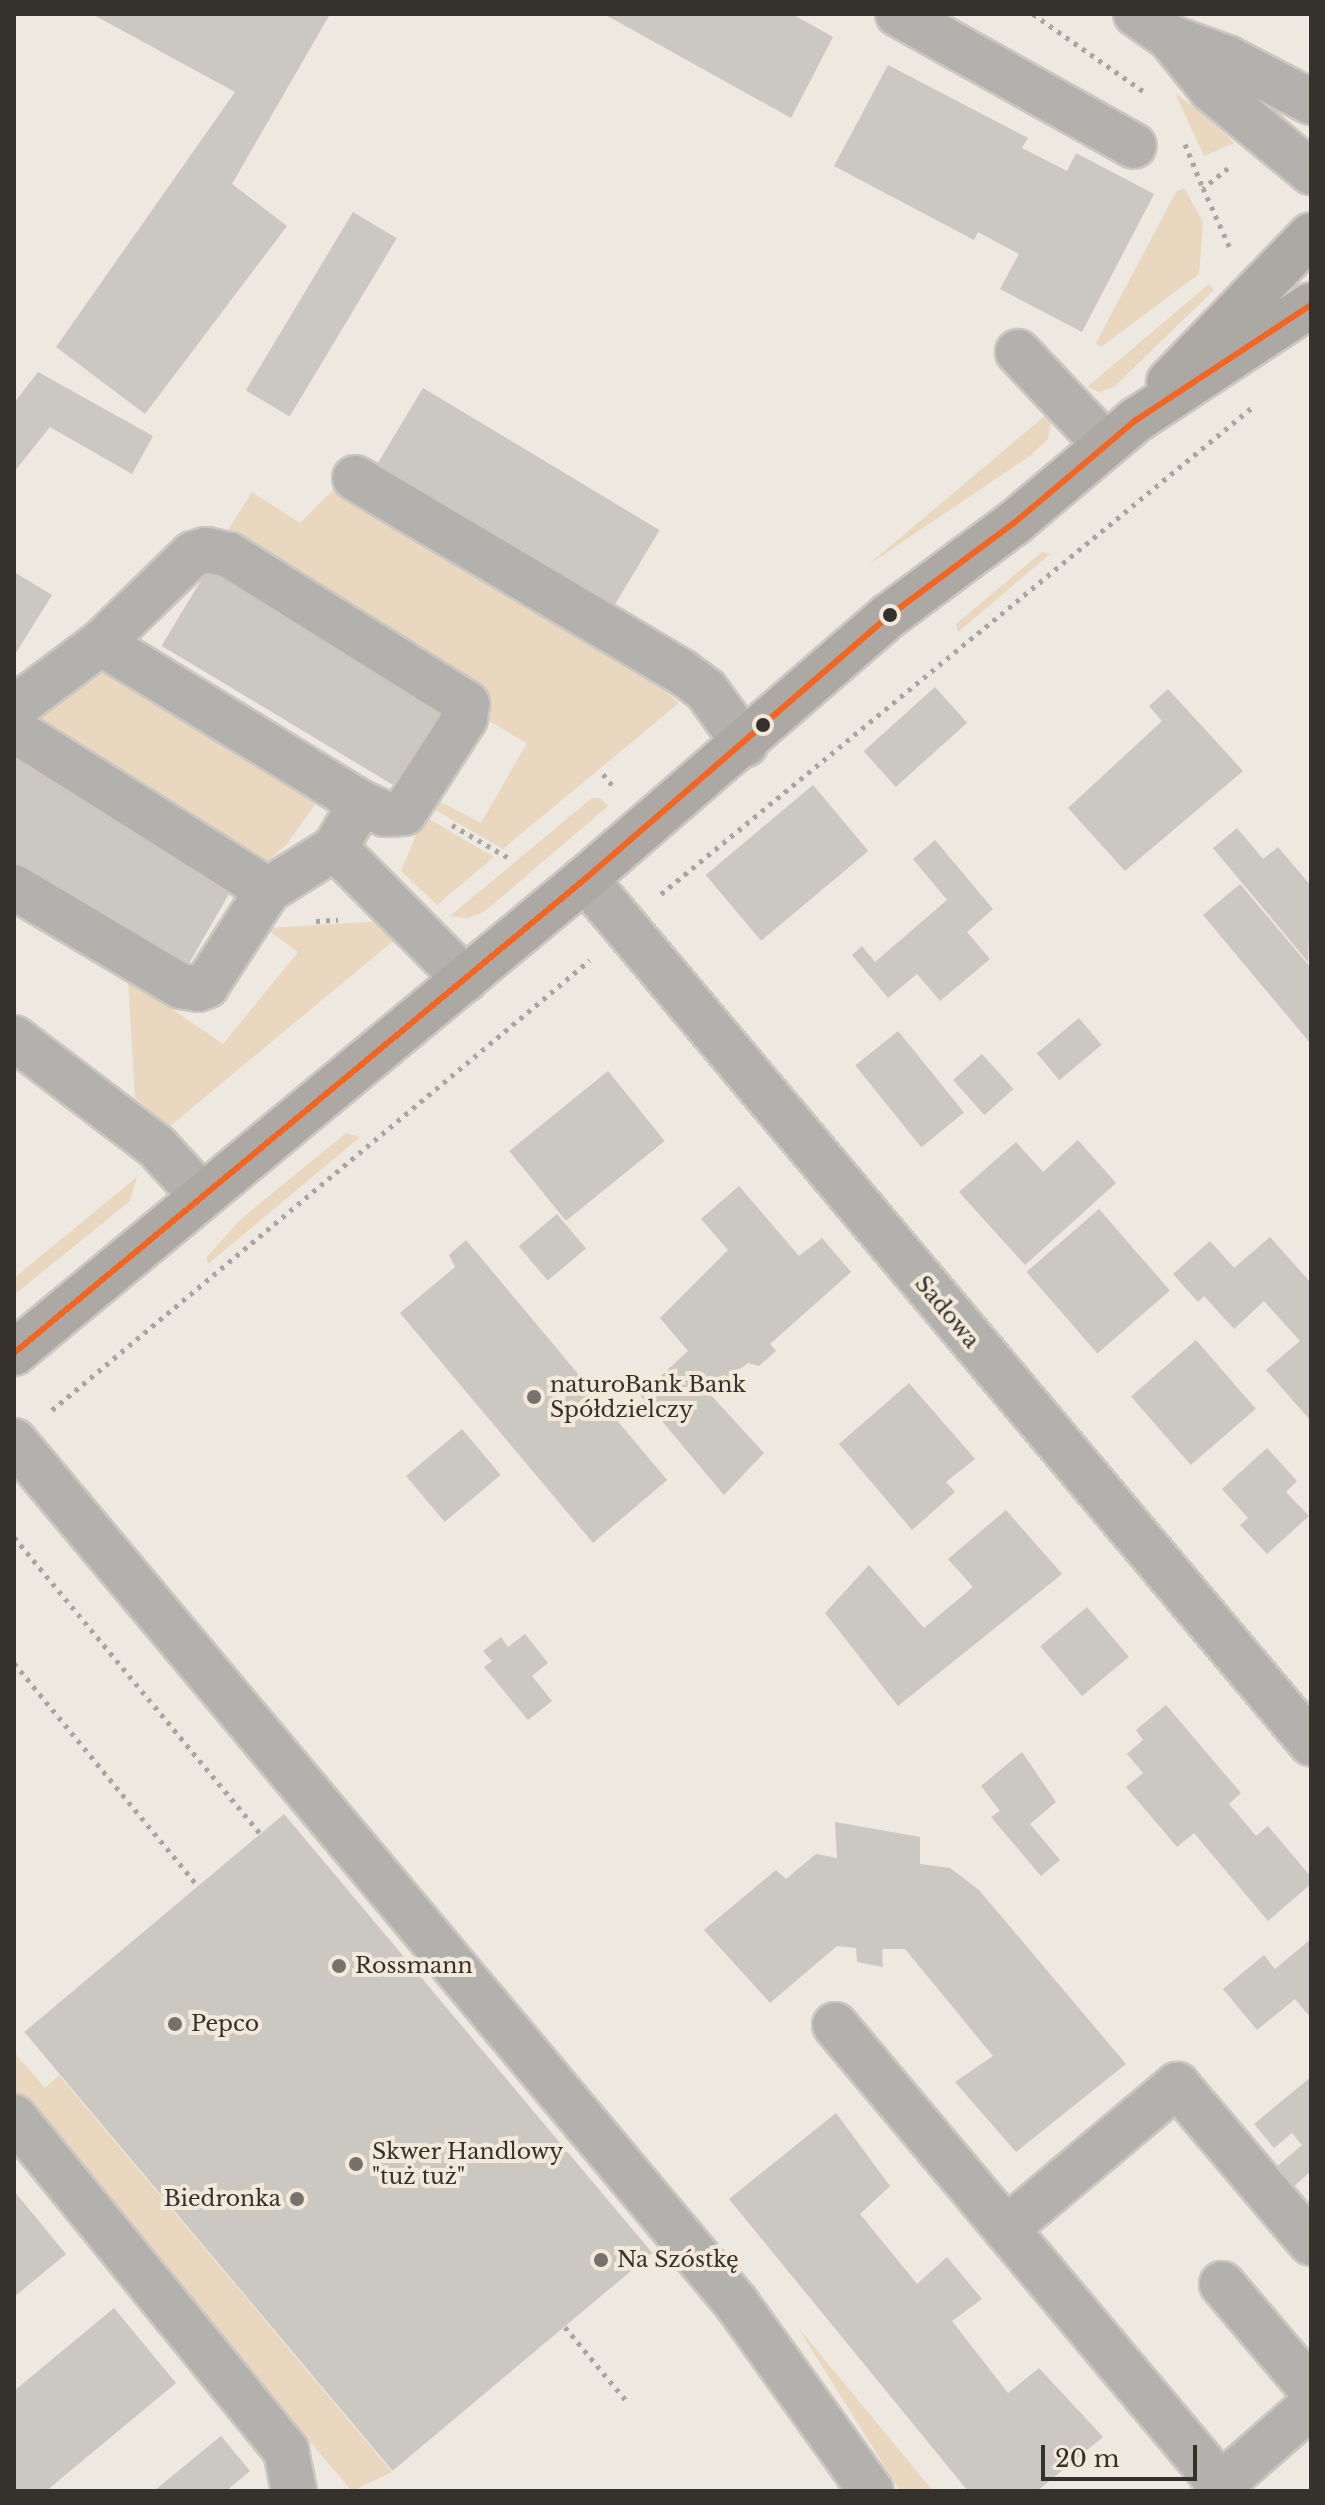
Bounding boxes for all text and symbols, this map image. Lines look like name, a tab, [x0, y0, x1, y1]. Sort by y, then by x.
unlabelled marker	[882, 607, 898, 623]
unlabelled marker	[755, 717, 771, 733]
street label: Sadowa	[909, 1271, 985, 1353]
place label: naturoBank Bank Spółdzielczy	[550, 1371, 746, 1422]
marker: naturoBank Bank Spółdzielczy	[525, 1388, 543, 1406]
place label: Rossmann	[355, 1953, 473, 1979]
marker: Rossmann	[330, 1957, 348, 1975]
place label: Pepco	[191, 2011, 259, 2037]
marker: Pepco	[166, 2015, 184, 2033]
place label: Skwer Handlowy "tuż tuż"	[372, 2138, 564, 2190]
marker: Skwer Handlowy "tuż tuż"	[347, 2155, 365, 2173]
place label: Biedronka	[164, 2186, 281, 2212]
marker: Biedronka	[288, 2190, 306, 2208]
place label: Na Szóstkę	[617, 2247, 739, 2273]
marker: Na Szóstkę	[592, 2251, 610, 2269]
scale bar	[1045, 2429, 1201, 2479]
text: 20 m	[1055, 2444, 1120, 2473]

